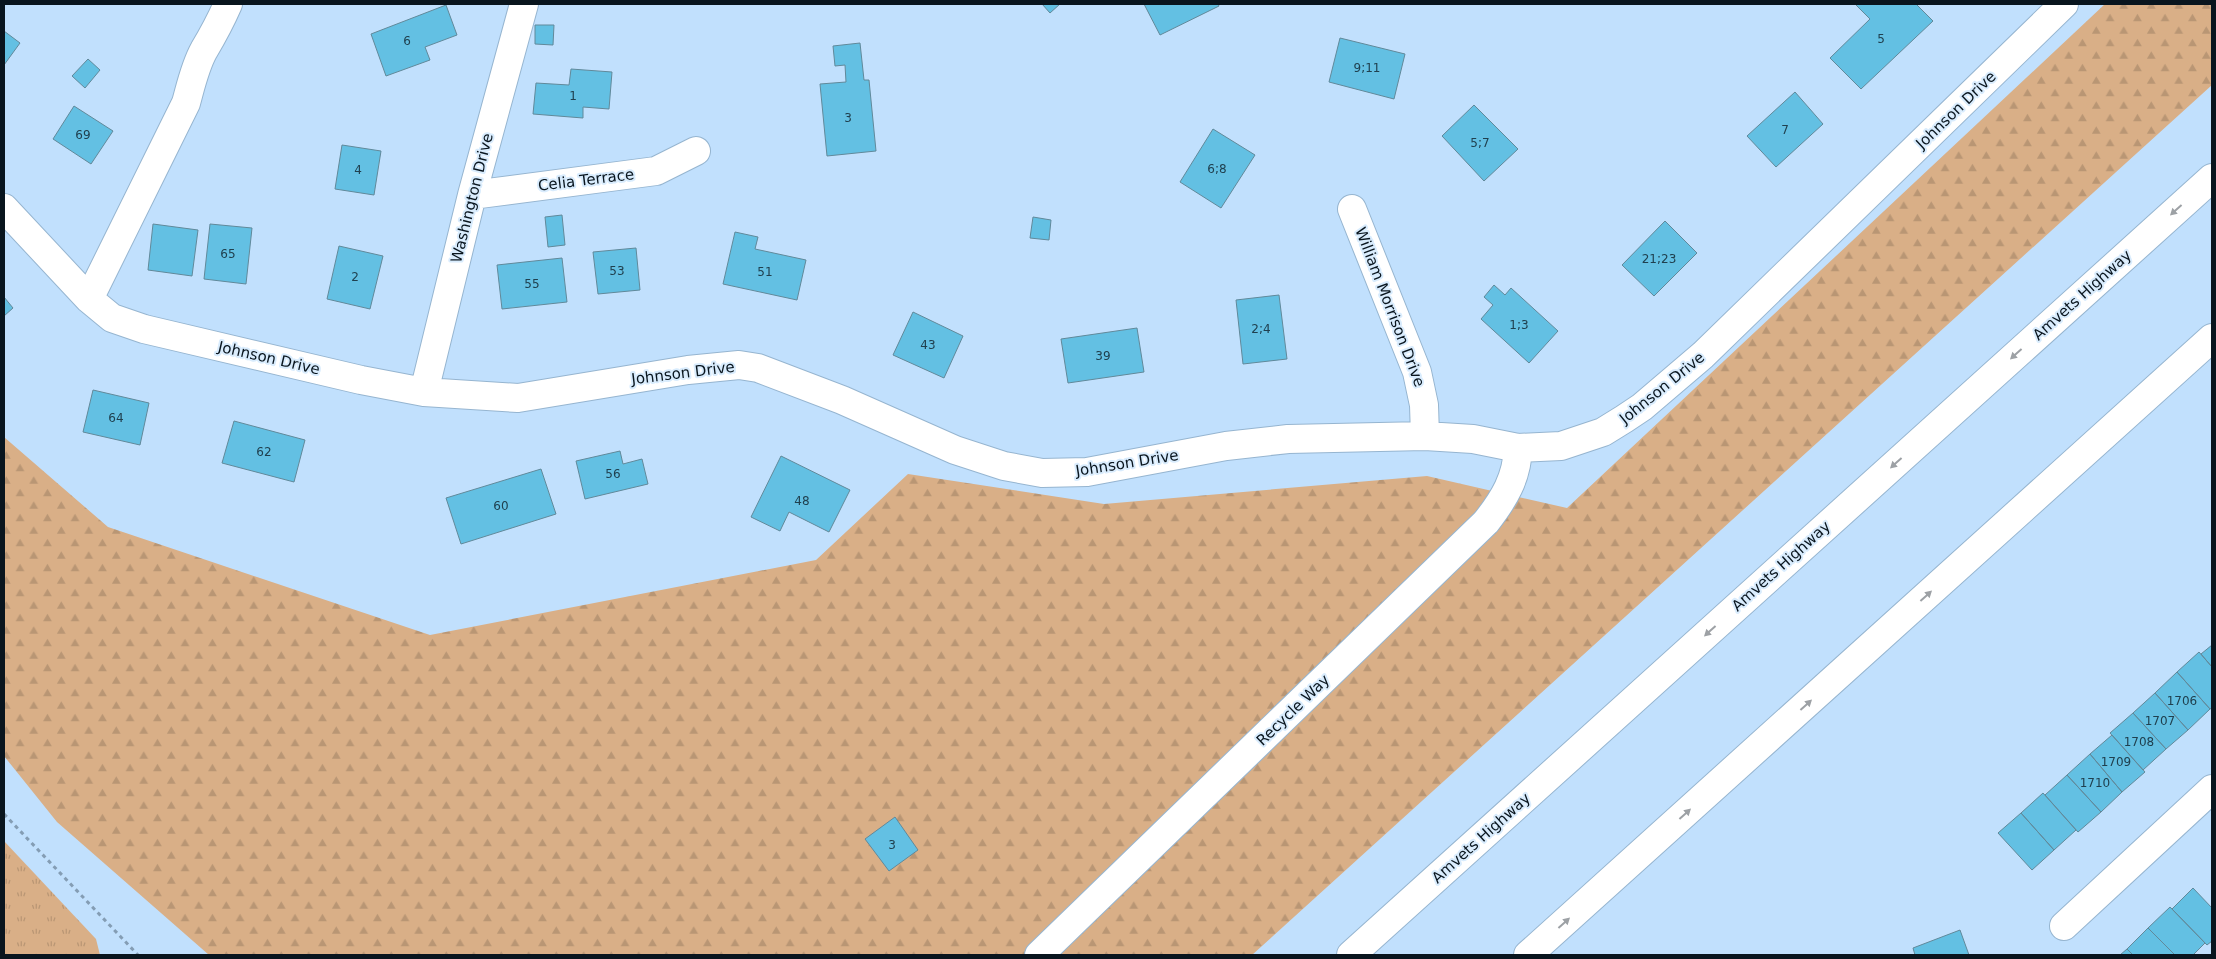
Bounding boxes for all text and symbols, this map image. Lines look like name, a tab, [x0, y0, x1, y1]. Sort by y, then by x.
house number: 5	[1877, 32, 1885, 46]
house number: 6	[403, 34, 411, 48]
house number: 9;11	[1354, 61, 1380, 75]
street label: Johnson Drive	[1912, 67, 2000, 153]
house number: 1	[569, 89, 577, 103]
house number: 3	[844, 111, 852, 125]
house number: 7	[1781, 123, 1789, 137]
house number: 69	[75, 128, 91, 142]
street label: Washington Drive	[447, 131, 497, 265]
house number: 5;7	[1470, 136, 1490, 150]
house number: 6;8	[1207, 162, 1227, 176]
house number: 4	[354, 163, 362, 177]
street label: Celia Terrace	[537, 165, 635, 195]
one-way arrow	[2171, 204, 2183, 216]
street label: William Morrison Drive	[1351, 225, 1429, 389]
street label: Amvets Highway	[2029, 246, 2135, 344]
house number: 65	[220, 247, 236, 261]
house number: 21;23	[1642, 252, 1676, 266]
house number: 53	[609, 264, 625, 278]
house number: 51	[757, 265, 773, 279]
house number: 2	[351, 270, 359, 284]
house number: 55	[524, 277, 540, 291]
house number: 1;3	[1509, 318, 1529, 332]
house number: 2;4	[1251, 322, 1271, 336]
street label: Johnson Drive	[215, 337, 322, 378]
house number: 43	[920, 338, 936, 352]
street label: Johnson Drive	[1615, 348, 1708, 428]
one-way arrow	[2011, 348, 2023, 360]
house number: 39	[1095, 349, 1111, 363]
street label: Johnson Drive	[629, 358, 736, 388]
house number: 64	[108, 411, 124, 425]
house number: 62	[256, 445, 272, 459]
street label: Johnson Drive	[1073, 446, 1180, 480]
one-way arrow	[1890, 457, 1902, 469]
house number: 56	[605, 467, 621, 481]
house number: 48	[794, 494, 810, 508]
house number: 60	[493, 499, 509, 513]
street label: Amvets Highway	[1728, 517, 1834, 615]
one-way arrow	[1920, 590, 1932, 602]
one-way arrow	[1705, 625, 1717, 637]
street label: Recycle Way	[1253, 671, 1333, 749]
house number: 1706	[2167, 694, 2197, 708]
one-way arrow	[1799, 699, 1811, 711]
house number: 1707	[2145, 714, 2175, 728]
house number: 1708	[2124, 735, 2154, 749]
house number: 1709	[2101, 755, 2131, 769]
house number: 1710	[2080, 776, 2110, 790]
street label: Amvets Highway	[1428, 789, 1534, 887]
one-way arrow	[1679, 808, 1691, 820]
house number: 3	[888, 838, 896, 852]
one-way arrow	[1558, 917, 1571, 928]

